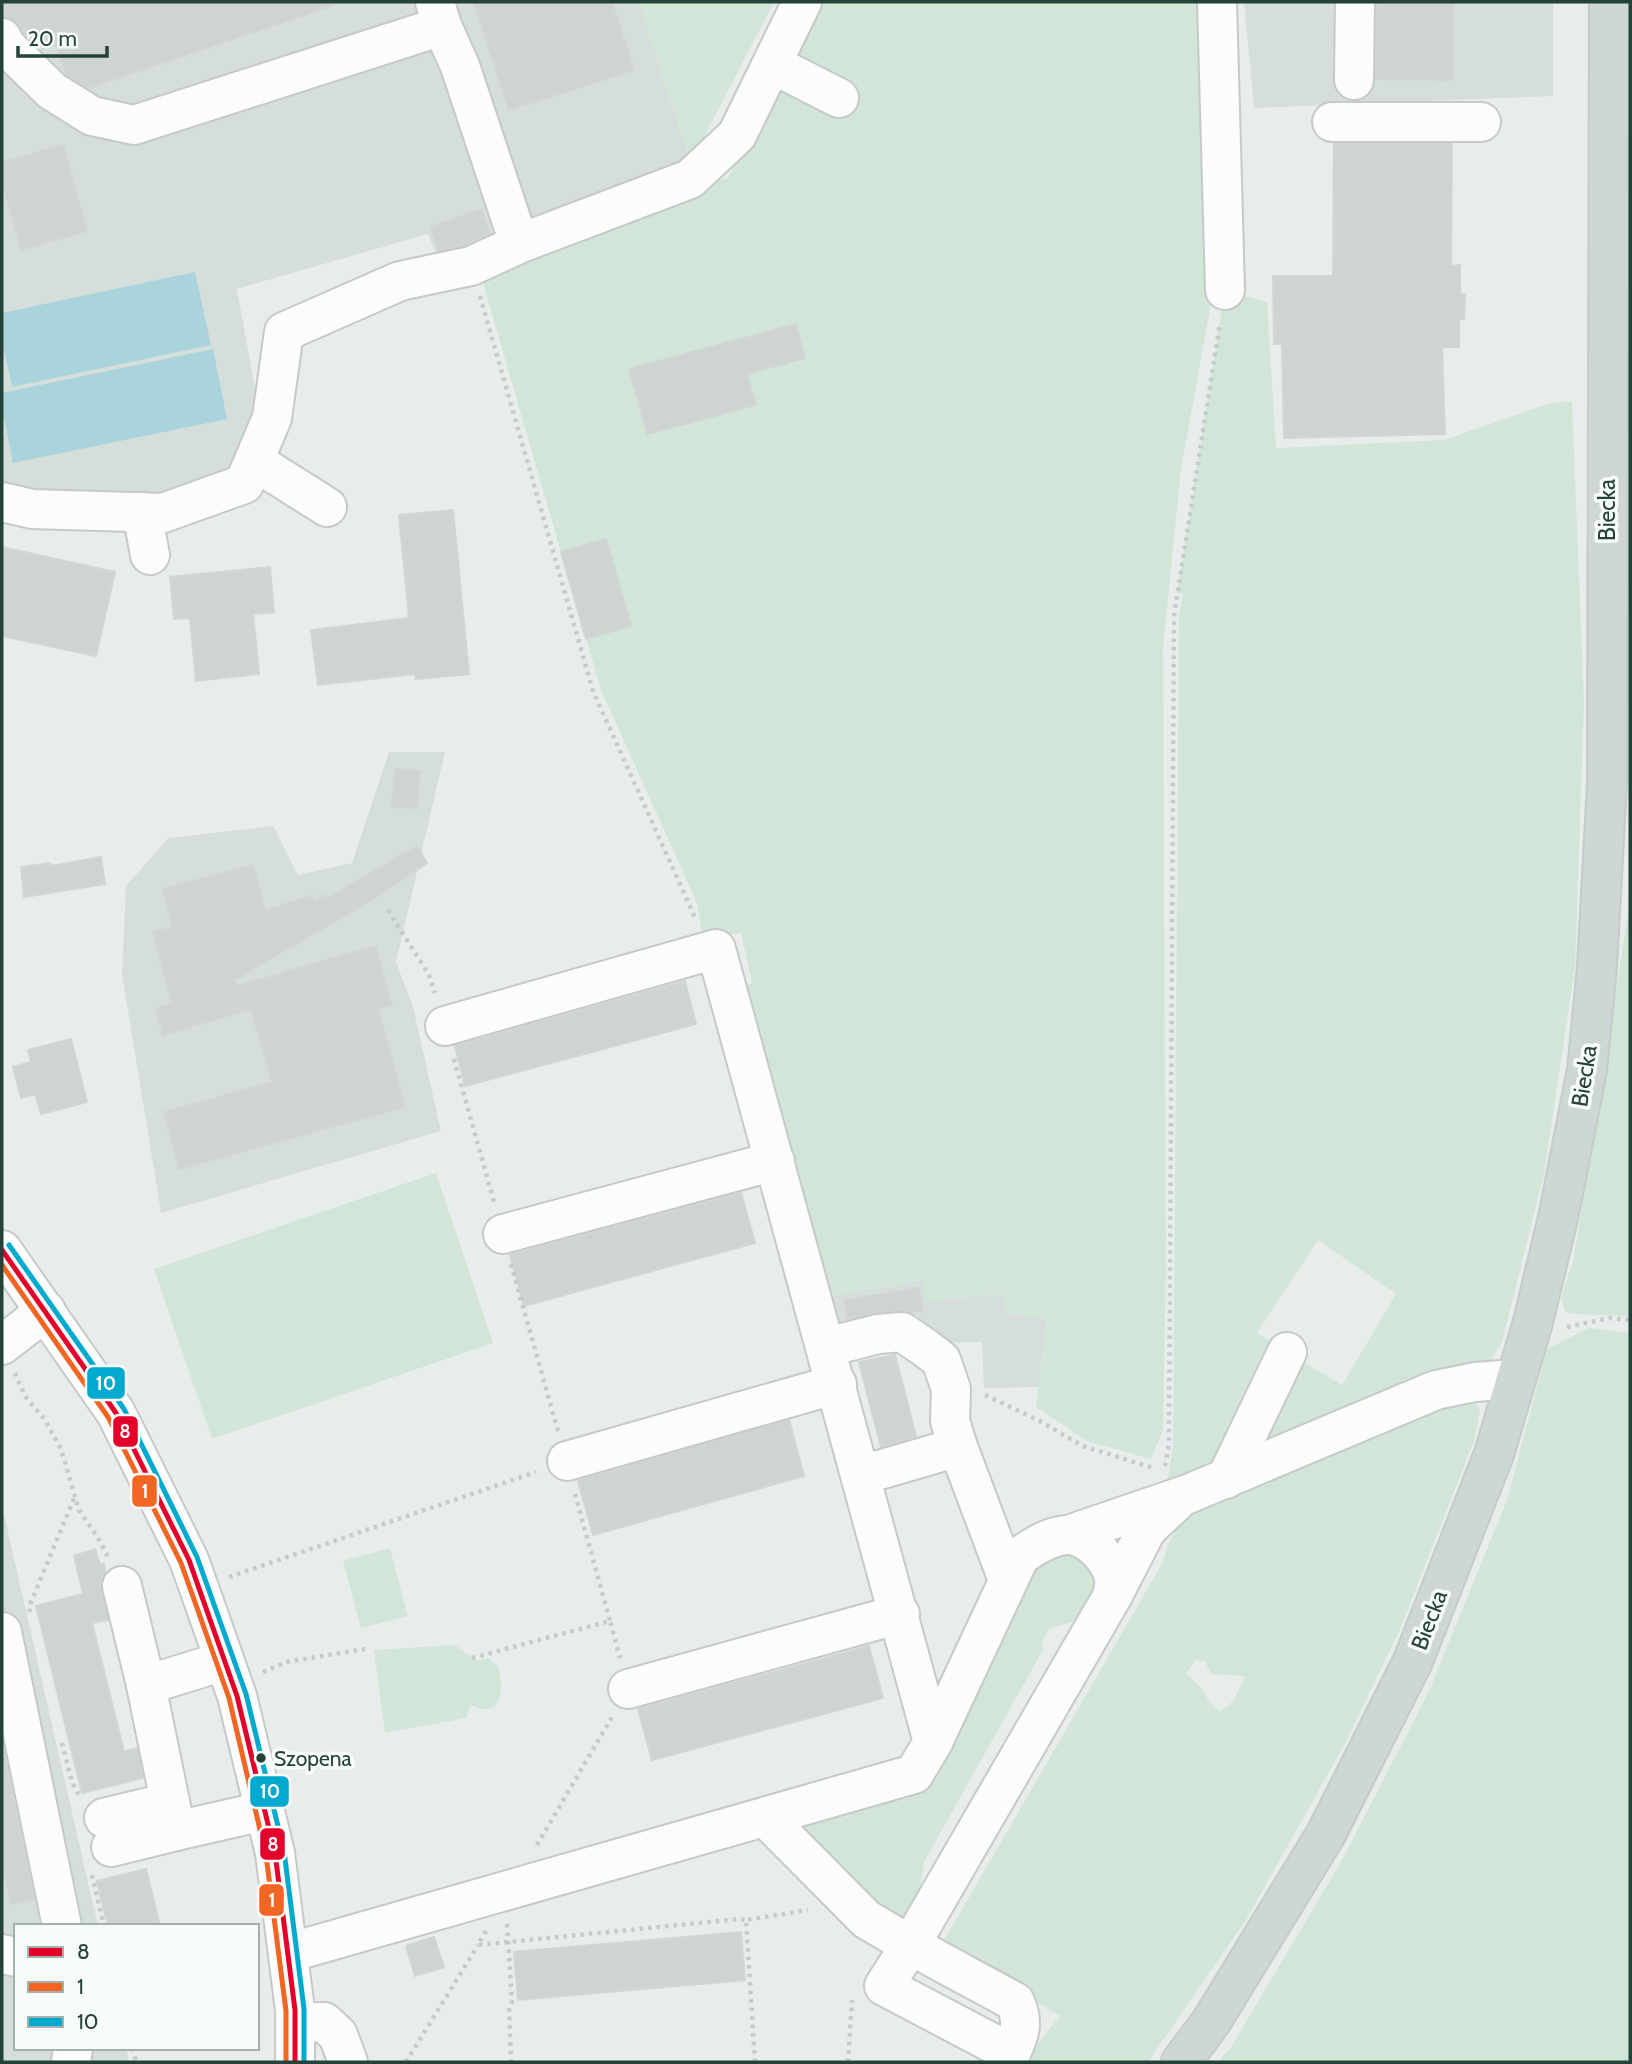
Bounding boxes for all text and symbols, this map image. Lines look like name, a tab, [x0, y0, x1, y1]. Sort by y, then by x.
scale bar	[18, 14, 107, 58]
text: 20 m	[28, 26, 77, 51]
street label: Biecka	[1593, 479, 1621, 541]
street label: Biecka	[1565, 1043, 1603, 1109]
line badge: 10	[86, 1366, 126, 1400]
text: 10	[96, 1372, 116, 1395]
line badge: 8	[112, 1415, 139, 1448]
text: 8	[119, 1420, 131, 1443]
line badge: 1	[131, 1474, 158, 1508]
text: 1	[141, 1480, 149, 1503]
street label: Biecka	[1405, 1586, 1453, 1654]
place label: Szopena	[274, 1746, 352, 1771]
marker: Szopena	[254, 1751, 268, 1765]
line badge: 10	[249, 1775, 290, 1808]
text: 10	[260, 1780, 280, 1803]
line badge: 8	[259, 1827, 286, 1861]
text: 8	[267, 1833, 279, 1856]
line badge: 1	[258, 1883, 285, 1917]
text: 1	[268, 1889, 276, 1912]
legend	[14, 1924, 259, 2050]
text: 8	[77, 1939, 90, 1964]
text: 1	[77, 1974, 84, 1999]
text: 10	[77, 2009, 99, 2034]

